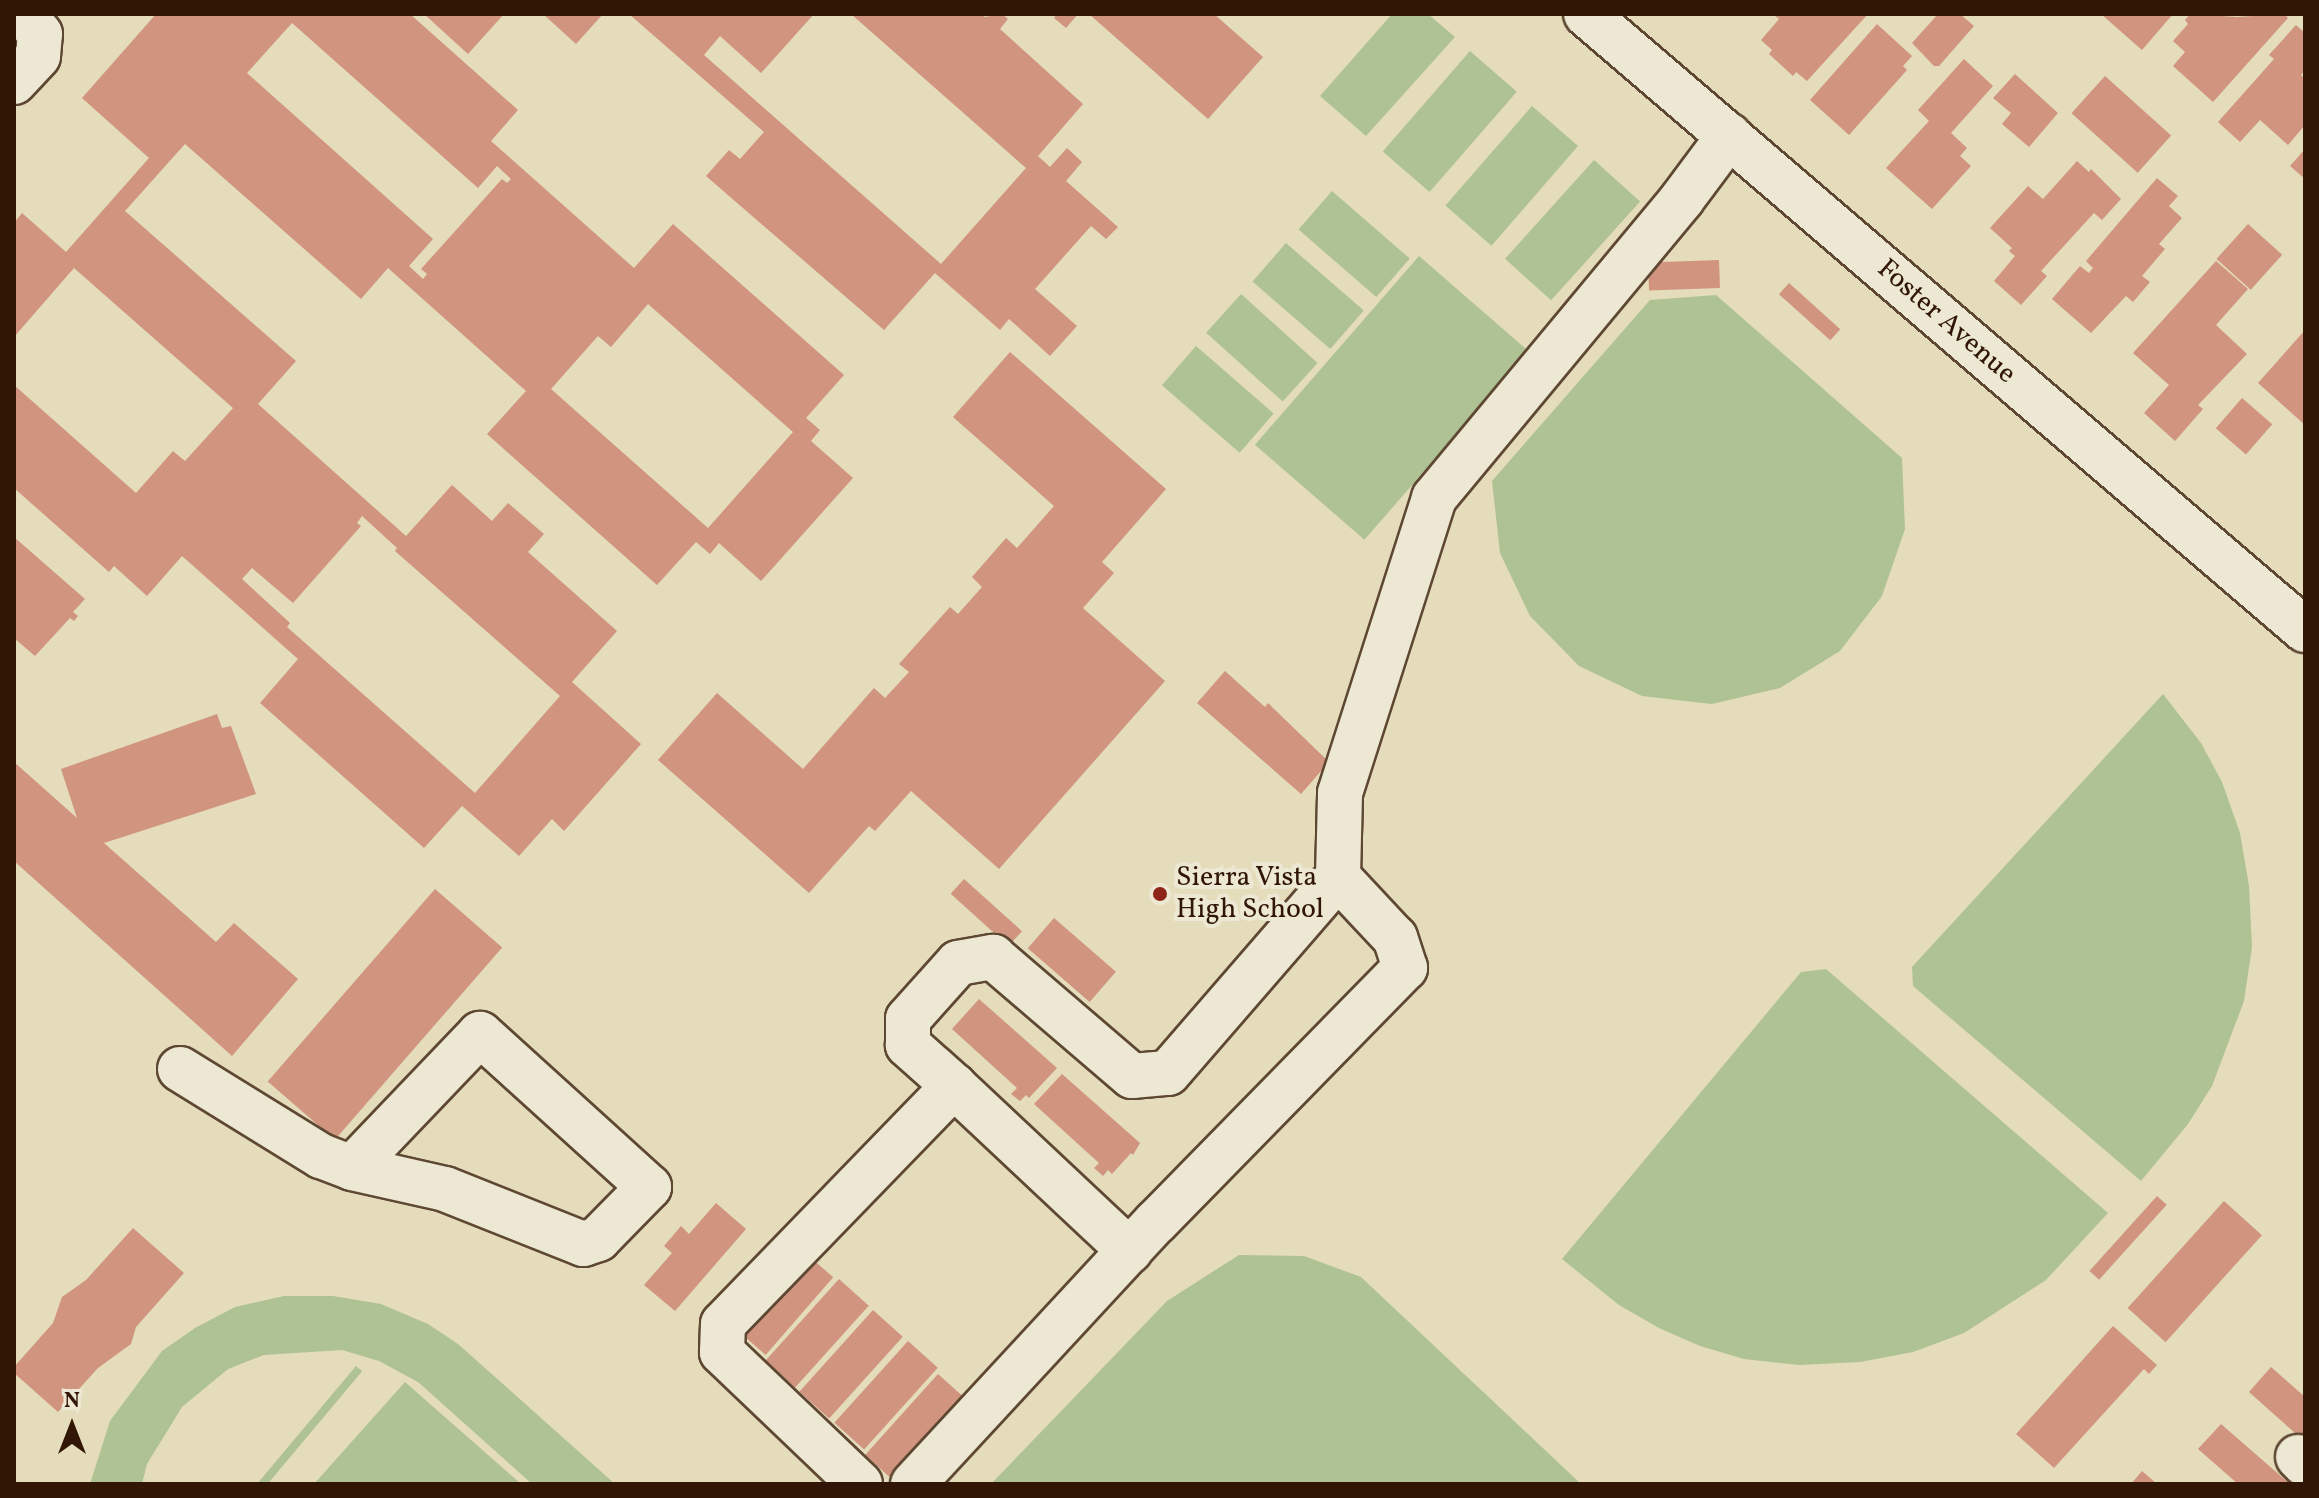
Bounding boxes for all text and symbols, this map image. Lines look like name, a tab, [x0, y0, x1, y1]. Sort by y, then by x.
street label: Foster Avenue	[1870, 253, 2022, 391]
place label: Sierra Vista High School	[1176, 861, 1324, 927]
marker: Sierra Vista High School	[1151, 885, 1169, 903]
north arrow	[32, 1386, 112, 1466]
text: N	[64, 1386, 80, 1417]

